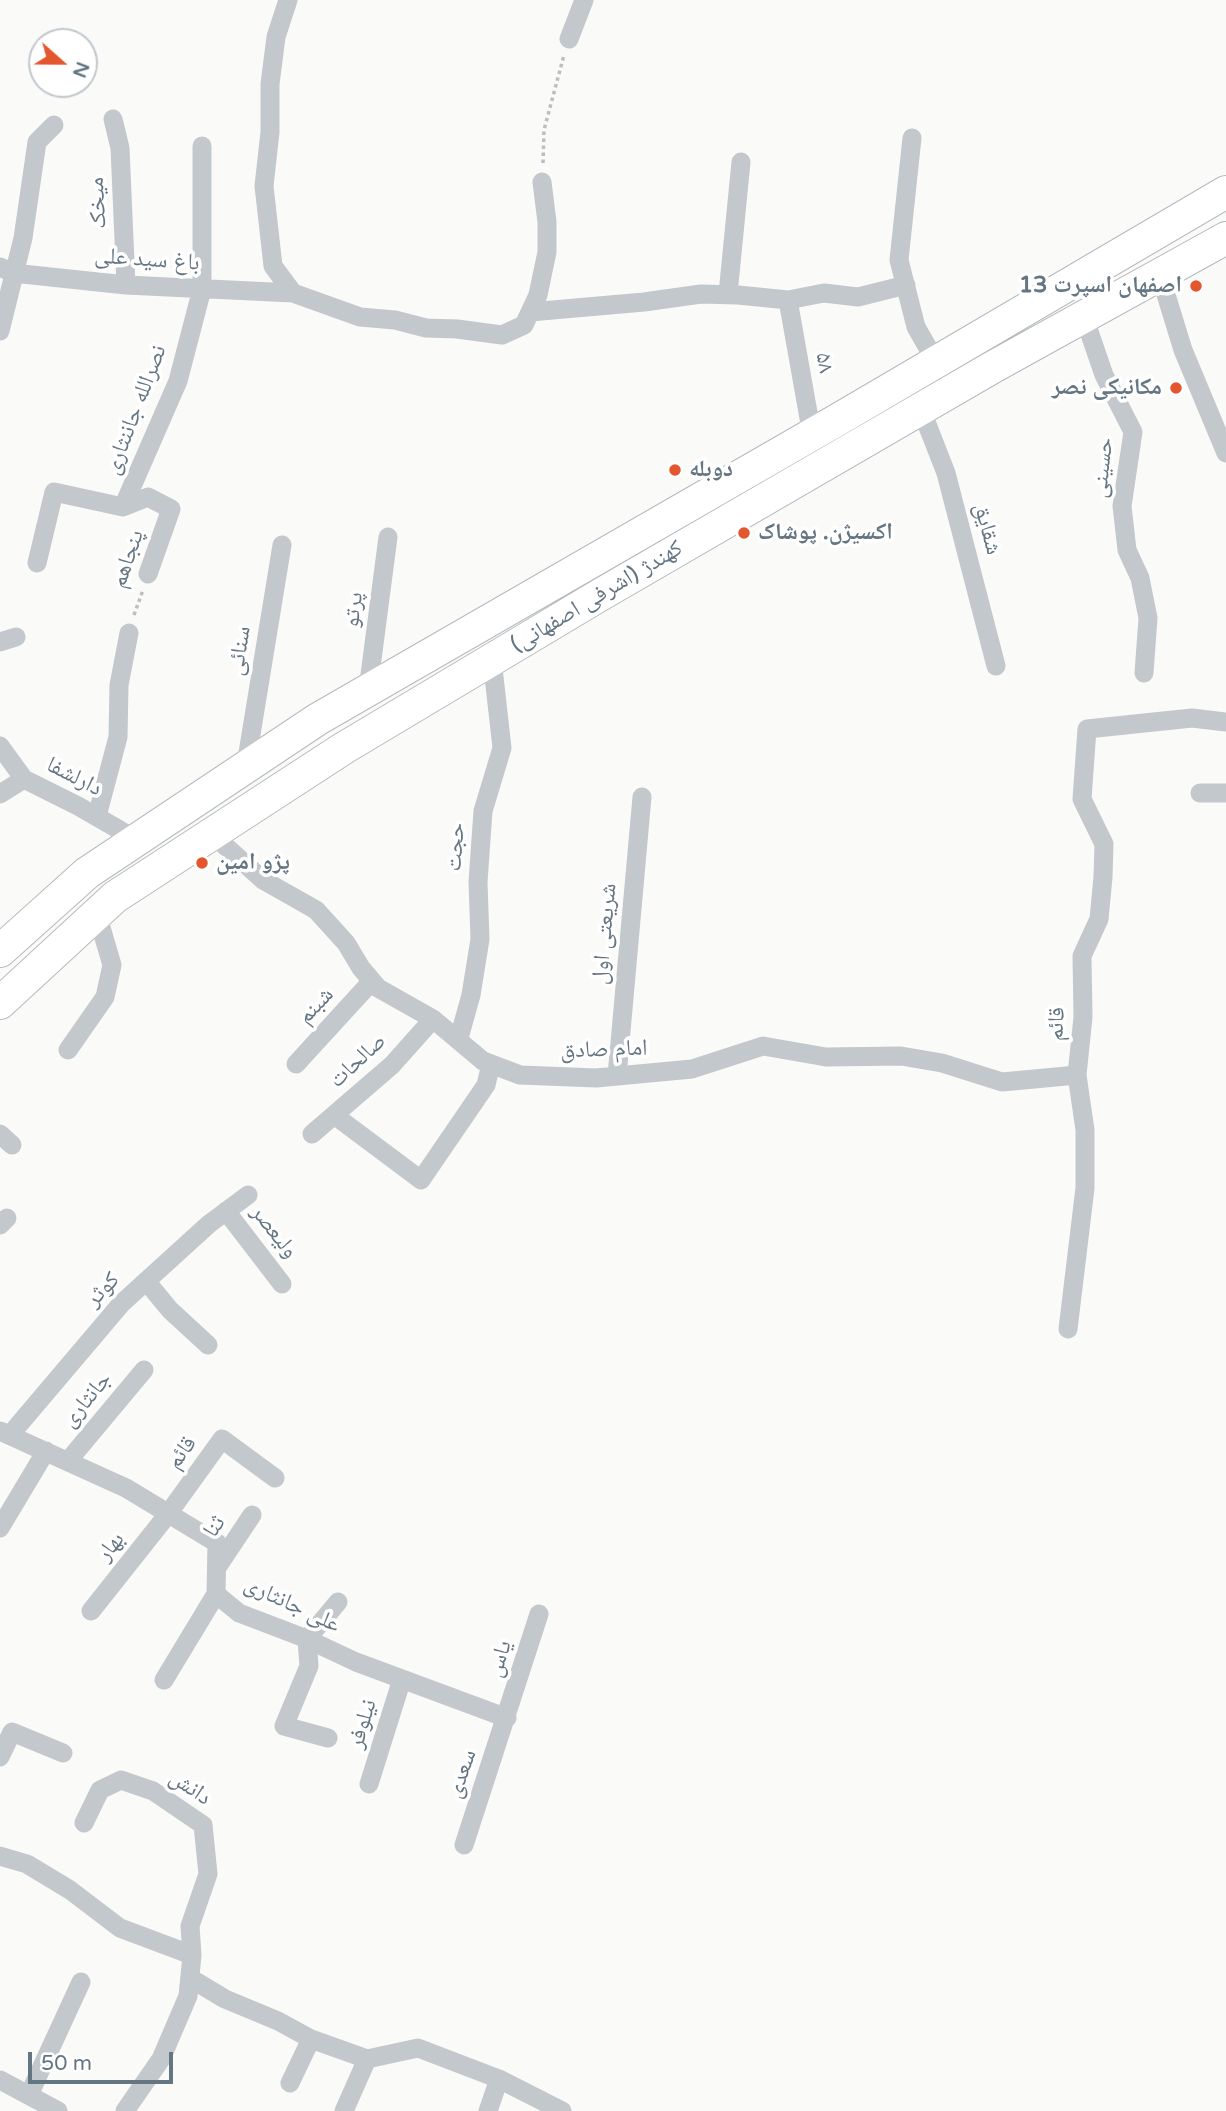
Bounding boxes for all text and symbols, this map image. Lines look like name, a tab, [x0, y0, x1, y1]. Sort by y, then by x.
north arrow	[28, 28, 98, 98]
text: N	[68, 59, 94, 81]
street label: میخک	[83, 176, 113, 230]
street label: باغ سید علی	[93, 243, 201, 277]
place label: اصفهان اسپرت 13	[1019, 272, 1182, 300]
marker: اصفهان اسپرت 13	[1188, 278, 1204, 294]
street label: نصرالله جاننثاری	[99, 341, 173, 479]
street label: ۵۸	[809, 350, 839, 376]
place label: مکانیکی نصر	[1052, 374, 1162, 402]
marker: مکانیکی نصر	[1168, 380, 1184, 396]
street label: حسینی	[1086, 436, 1120, 500]
place label: دوبله	[689, 456, 733, 484]
marker: دوبله	[667, 462, 683, 478]
street label: شقایق	[967, 500, 1007, 558]
place label: اکسیژن. پوشاک	[758, 519, 893, 547]
marker: اکسیژن. پوشاک	[736, 525, 752, 541]
street label: پنجاهم	[105, 526, 151, 592]
street label: کهندژ (اشرفی اصفهانی)	[506, 535, 688, 659]
street label: پرتو	[338, 591, 370, 629]
street label: سنائی	[222, 624, 258, 678]
street label: دارلشفا	[42, 751, 106, 803]
street label: حجت	[441, 822, 471, 872]
place label: پژو امین	[216, 849, 290, 877]
marker: پژو امین	[194, 855, 210, 871]
street label: شریعتی اول	[587, 882, 623, 986]
street label: شبنم	[292, 982, 340, 1030]
street label: قائم	[1042, 1006, 1072, 1042]
street label: صالحات	[324, 1028, 392, 1094]
street label: امام صادق	[560, 1035, 648, 1065]
street label: ولیعصر	[244, 1200, 304, 1264]
street label: کوثر	[80, 1267, 126, 1313]
street label: جانثاری	[56, 1367, 118, 1433]
street label: قائم	[161, 1431, 203, 1475]
street label: ثنا	[198, 1511, 232, 1543]
street label: بهار	[91, 1527, 131, 1567]
street label: علی جانثاری	[239, 1571, 345, 1639]
street label: یاس	[481, 1637, 519, 1681]
street label: نیلوفر	[343, 1696, 383, 1752]
street label: سعدی	[441, 1746, 483, 1802]
street label: دانش	[164, 1764, 216, 1812]
scale bar	[32, 2038, 177, 2082]
text: 50 m	[41, 2051, 92, 2076]

